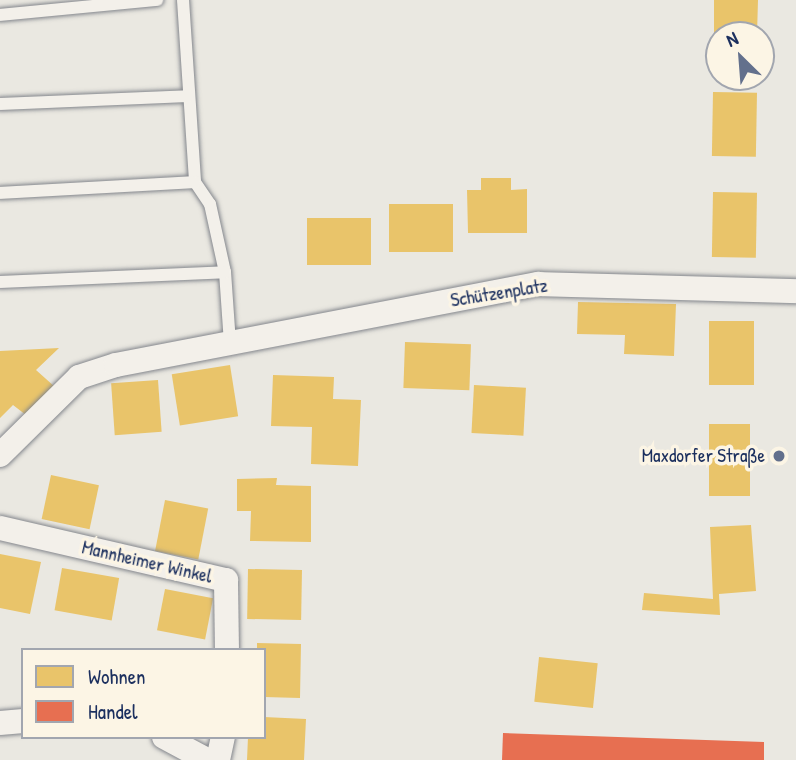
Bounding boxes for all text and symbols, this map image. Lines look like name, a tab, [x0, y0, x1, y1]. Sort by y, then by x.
north arrow	[705, 21, 775, 91]
text: N	[722, 25, 742, 53]
street label: Schützenplatz	[449, 274, 549, 312]
place label: Maxdorfer Straße	[642, 445, 765, 467]
marker: Maxdorfer Straße	[771, 448, 787, 464]
street label: Mannheimer Winkel	[80, 536, 214, 588]
legend	[21, 648, 266, 739]
text: Wohnen	[88, 662, 146, 691]
text: Handel	[88, 697, 138, 726]

